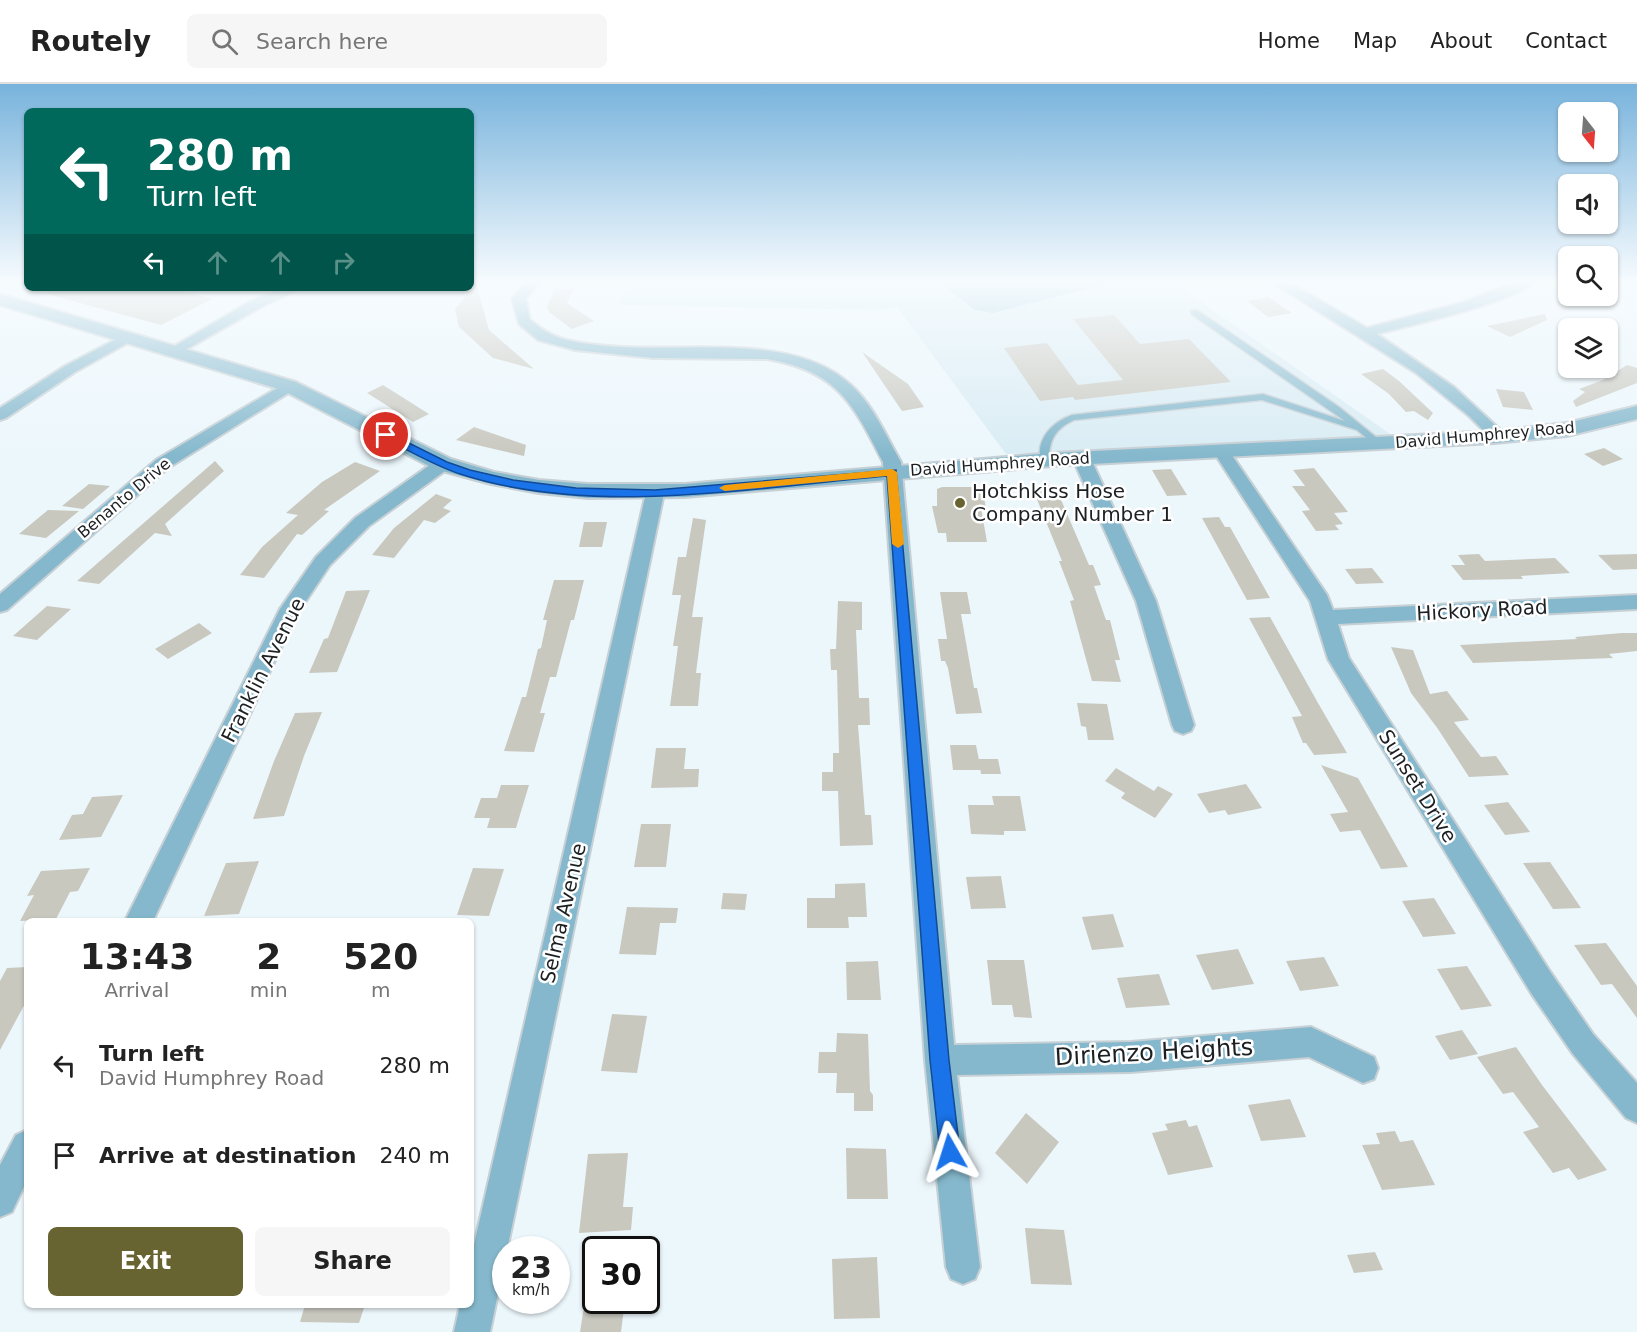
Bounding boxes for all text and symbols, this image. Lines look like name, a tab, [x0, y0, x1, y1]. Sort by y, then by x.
search box	[187, 14, 607, 68]
text: Routely	[30, 25, 151, 58]
icon: search	[208, 25, 241, 58]
text: Search here	[256, 29, 388, 54]
text: Home	[1258, 29, 1320, 53]
text: Map	[1353, 29, 1397, 53]
text: About	[1430, 29, 1492, 53]
text: Contact	[1525, 29, 1607, 53]
north arrow	[1558, 102, 1618, 162]
map controls	[1558, 102, 1618, 378]
text: 280 m	[147, 131, 293, 180]
icon: left	[48, 132, 126, 210]
button: sound	[1558, 174, 1618, 234]
text: Turn left	[147, 181, 257, 212]
icon: left	[138, 246, 171, 279]
icon: ahead	[201, 246, 234, 279]
icon: ahead	[264, 246, 297, 279]
icon: right	[327, 246, 360, 279]
button: search	[1558, 246, 1618, 306]
button: layers	[1558, 318, 1618, 378]
pin	[360, 409, 411, 460]
icon: arrive	[369, 418, 402, 451]
street label: David Humphrey Road	[1394, 418, 1576, 452]
street label: David Humphrey Road	[910, 448, 1090, 480]
street label: Benanto Drive	[74, 454, 174, 542]
place label: Hotchkiss Hose Company Number 1	[972, 479, 1173, 526]
marker: Hotchkiss Hose Company Number 1	[953, 496, 967, 510]
street label: Franklin Avenue	[216, 594, 310, 746]
street label: Hickory Road	[1416, 595, 1548, 625]
street label: Sunset Drive	[1374, 725, 1462, 847]
street label: Selma Avenue	[535, 841, 591, 985]
text: 13:43	[80, 936, 194, 977]
text: 2	[256, 936, 281, 977]
text: 520	[343, 936, 418, 977]
text: Arrival	[104, 978, 169, 1002]
text: min	[250, 978, 288, 1002]
text: m	[371, 978, 391, 1002]
street label: Dirienzo Heights	[1054, 1033, 1254, 1071]
text: Turn left	[99, 1041, 204, 1066]
icon: left	[48, 1049, 81, 1082]
text: 280 m	[380, 1053, 450, 1078]
text: David Humphrey Road	[99, 1066, 324, 1090]
position arrow	[918, 1120, 982, 1184]
icon: arrive	[48, 1139, 81, 1172]
text: Arrive at destination	[99, 1143, 356, 1168]
text: 240 m	[380, 1143, 450, 1168]
button: Exit	[48, 1227, 243, 1296]
button: Share	[255, 1227, 450, 1296]
speed limit sign: 30	[582, 1236, 660, 1314]
text: 23	[510, 1250, 552, 1285]
text: km/h	[512, 1281, 550, 1299]

